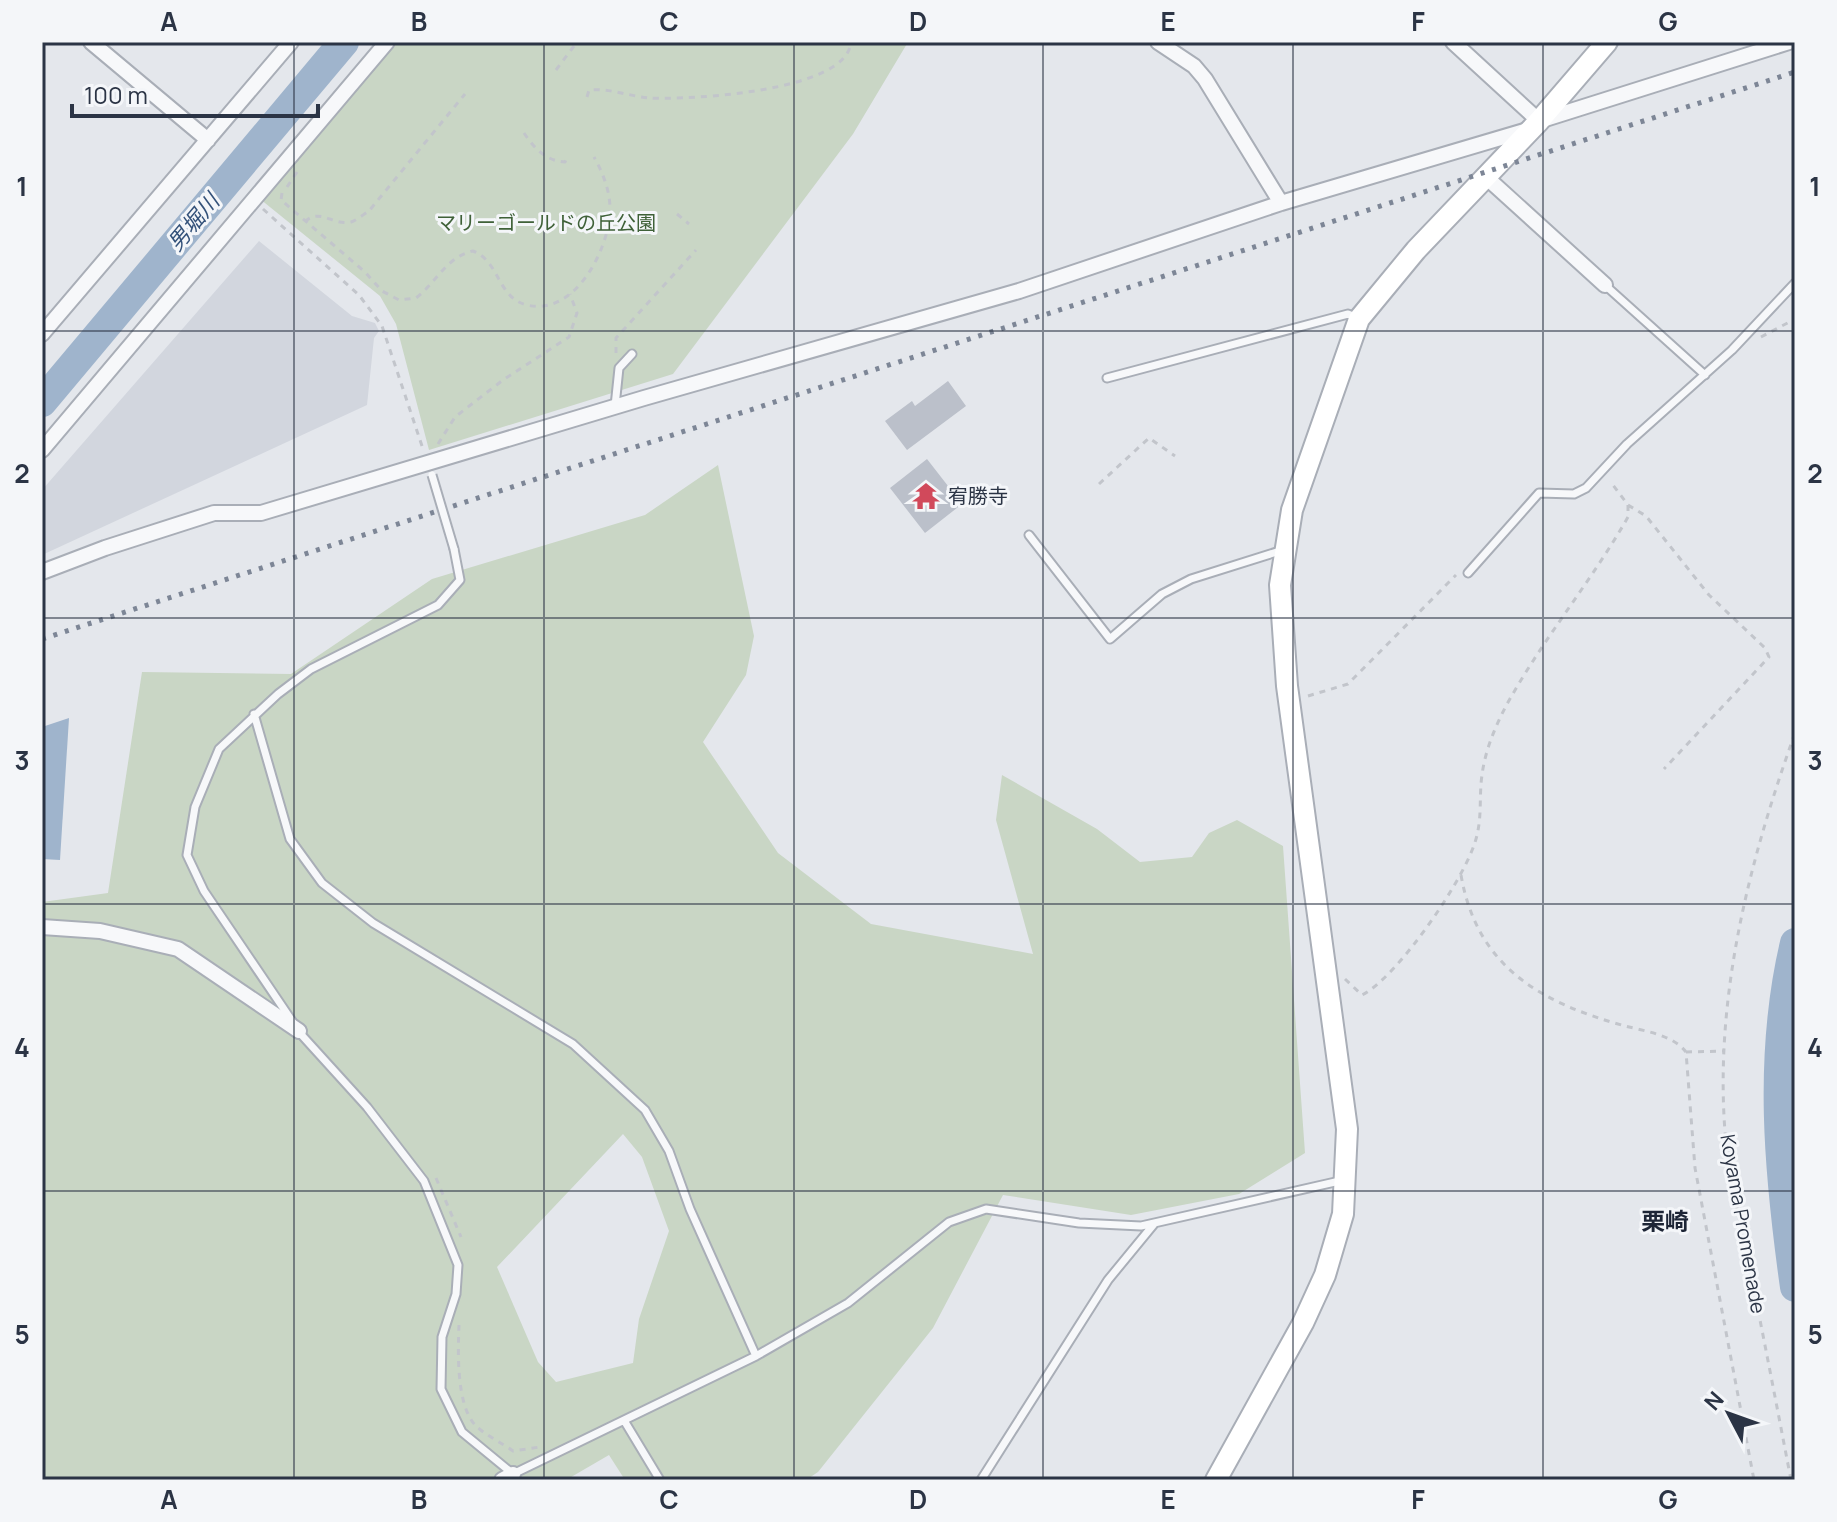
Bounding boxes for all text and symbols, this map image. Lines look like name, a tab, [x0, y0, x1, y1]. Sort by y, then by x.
text: A	[160, 3, 178, 39]
text: B	[411, 3, 427, 39]
text: C	[659, 3, 679, 39]
text: D	[909, 3, 927, 39]
text: E	[1160, 3, 1176, 39]
text: F	[1411, 3, 1425, 39]
text: G	[1658, 3, 1678, 39]
scale bar	[72, 68, 318, 118]
text: 100 m	[84, 78, 148, 111]
text: 1	[16, 168, 28, 204]
text: 1	[1809, 168, 1821, 204]
water label: 男堀川	[160, 186, 227, 257]
park label: マリーゴールドの丘公園	[436, 209, 656, 236]
text: 2	[14, 455, 30, 491]
text: 2	[1807, 455, 1823, 491]
temple icon: 宥勝寺	[911, 481, 941, 511]
place label: 宥勝寺	[948, 482, 1008, 509]
text: 3	[14, 742, 30, 778]
text: 3	[1807, 742, 1823, 778]
text: 4	[14, 1029, 30, 1065]
text: 4	[1807, 1029, 1823, 1065]
street label: Koyama Promenade	[1714, 1132, 1773, 1316]
district label: 栗崎	[1641, 1204, 1689, 1237]
text: 5	[14, 1316, 30, 1352]
text: 5	[1807, 1316, 1823, 1352]
north arrow	[1689, 1374, 1769, 1454]
text: N	[1697, 1385, 1730, 1417]
text: A	[160, 1481, 178, 1517]
text: B	[411, 1481, 427, 1517]
text: C	[659, 1481, 679, 1517]
text: D	[909, 1481, 927, 1517]
text: E	[1160, 1481, 1176, 1517]
text: F	[1411, 1481, 1425, 1517]
text: G	[1658, 1481, 1678, 1517]

